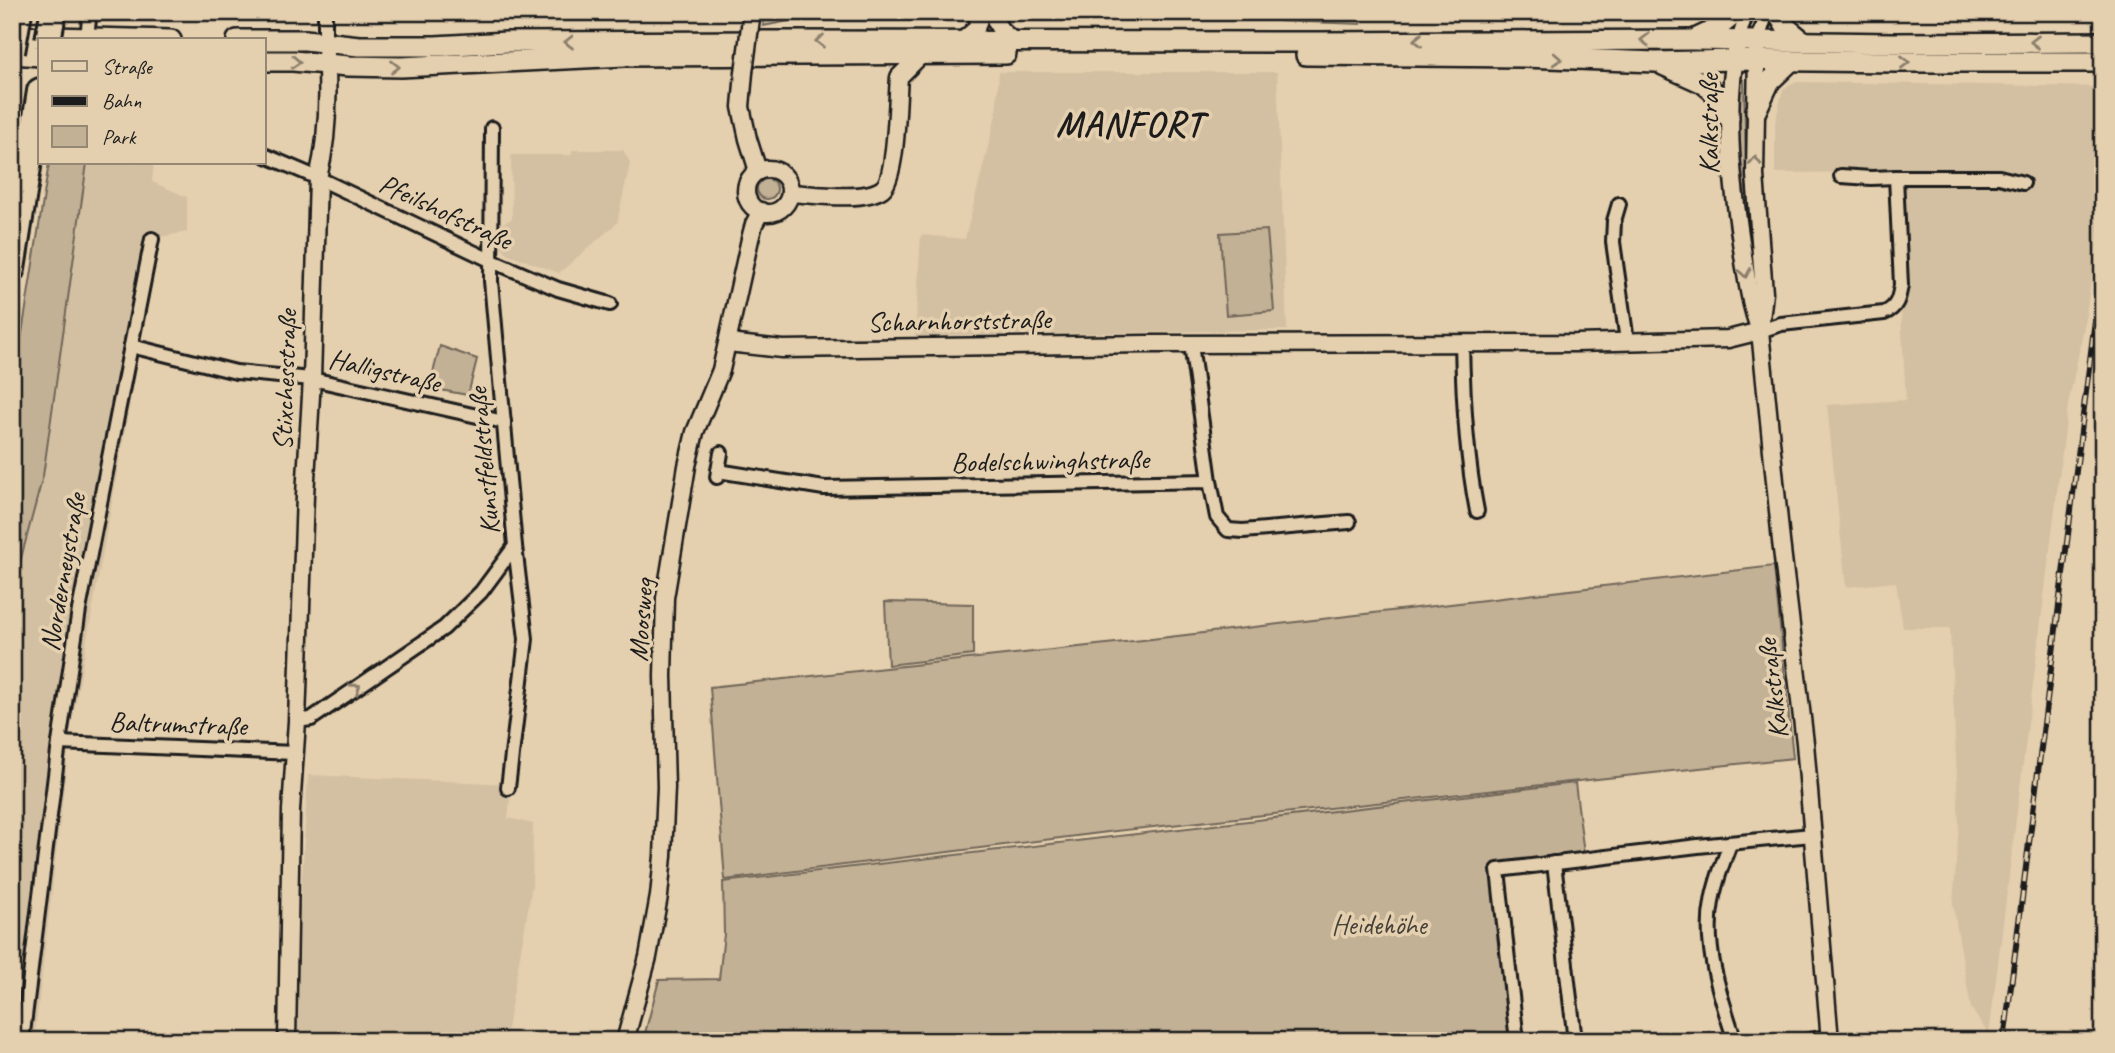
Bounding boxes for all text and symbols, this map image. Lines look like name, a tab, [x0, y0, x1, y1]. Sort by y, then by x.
one-way arrow	[1412, 32, 1423, 48]
one-way arrow	[1640, 32, 1650, 48]
one-way arrow	[814, 33, 825, 49]
one-way arrow	[563, 34, 574, 50]
one-way arrow	[2029, 34, 2039, 50]
legend	[38, 38, 266, 164]
one-way arrow	[1552, 51, 1563, 66]
text: Straße	[102, 54, 154, 80]
one-way arrow	[290, 54, 301, 69]
one-way arrow	[1900, 54, 1910, 70]
one-way arrow	[390, 59, 401, 75]
street label: Kalkstraße	[1691, 72, 1726, 174]
text: Bahn	[102, 88, 142, 114]
district label: MANFORT	[1056, 102, 1210, 147]
text: Park	[102, 124, 137, 150]
one-way arrow	[1747, 155, 1763, 166]
street label: Pfeilshofstraße	[374, 165, 519, 258]
one-way arrow	[1738, 267, 1753, 278]
street label: Scharnhorststraße	[867, 301, 1053, 340]
street label: Stixchesstraße	[265, 307, 305, 451]
street label: Halligstraße	[326, 341, 446, 401]
street label: Kunstfeldstraße	[459, 384, 507, 536]
street label: Bodelschwinghstraße	[951, 441, 1151, 480]
street label: Norderneystraße	[31, 489, 94, 654]
street label: Moosweg	[620, 575, 661, 663]
street label: Kalkstraße	[1749, 635, 1796, 741]
one-way arrow	[348, 684, 361, 696]
street label: Baltrumstraße	[109, 704, 249, 743]
park label: Heidehöhe	[1332, 907, 1428, 942]

